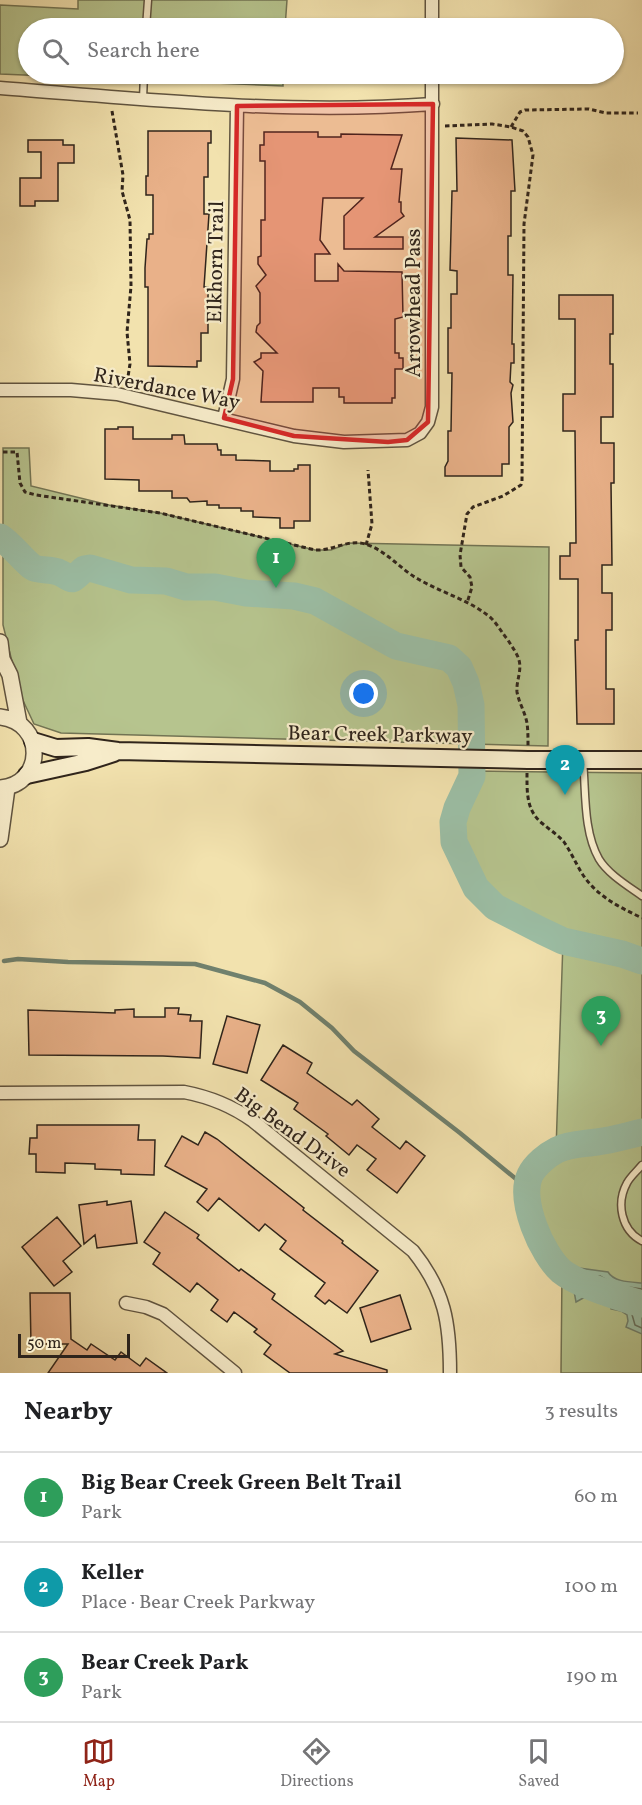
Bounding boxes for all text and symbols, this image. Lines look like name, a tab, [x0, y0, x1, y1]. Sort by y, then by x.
search box	[18, 18, 624, 84]
icon: search	[39, 35, 72, 68]
text: Search here	[87, 36, 200, 67]
street label: Elkhorn Trail	[201, 201, 232, 323]
street label: Arrowhead Pass	[400, 228, 429, 378]
street label: Riverdance Way	[91, 361, 243, 418]
pin: 1	[256, 538, 296, 588]
your location	[349, 679, 378, 708]
street label: Bear Creek Parkway	[287, 719, 473, 752]
pin: 2	[546, 746, 584, 795]
pin: 3	[582, 996, 620, 1046]
street label: Big Bend Drive	[228, 1081, 356, 1185]
scale bar	[18, 1331, 130, 1358]
text: 50 m	[27, 1333, 61, 1355]
text: Nearby	[24, 1394, 113, 1430]
text: 3 results	[544, 1398, 618, 1426]
text: Big Bear Creek Green Belt Trail	[81, 1468, 402, 1499]
text: 1	[39, 1483, 48, 1511]
text: 60 m	[574, 1483, 618, 1511]
text: Park	[81, 1499, 122, 1527]
text: Keller	[81, 1558, 144, 1589]
text: 2	[38, 1573, 49, 1601]
text: 100 m	[564, 1573, 618, 1601]
text: Place · Bear Creek Parkway	[81, 1589, 315, 1617]
text: Bear Creek Park	[81, 1648, 249, 1679]
text: 3	[38, 1663, 49, 1691]
text: 190 m	[566, 1663, 618, 1691]
text: Park	[81, 1679, 122, 1707]
tab: Map	[82, 1735, 115, 1793]
tab: Directions	[280, 1735, 354, 1793]
tab: Saved	[518, 1735, 560, 1793]

